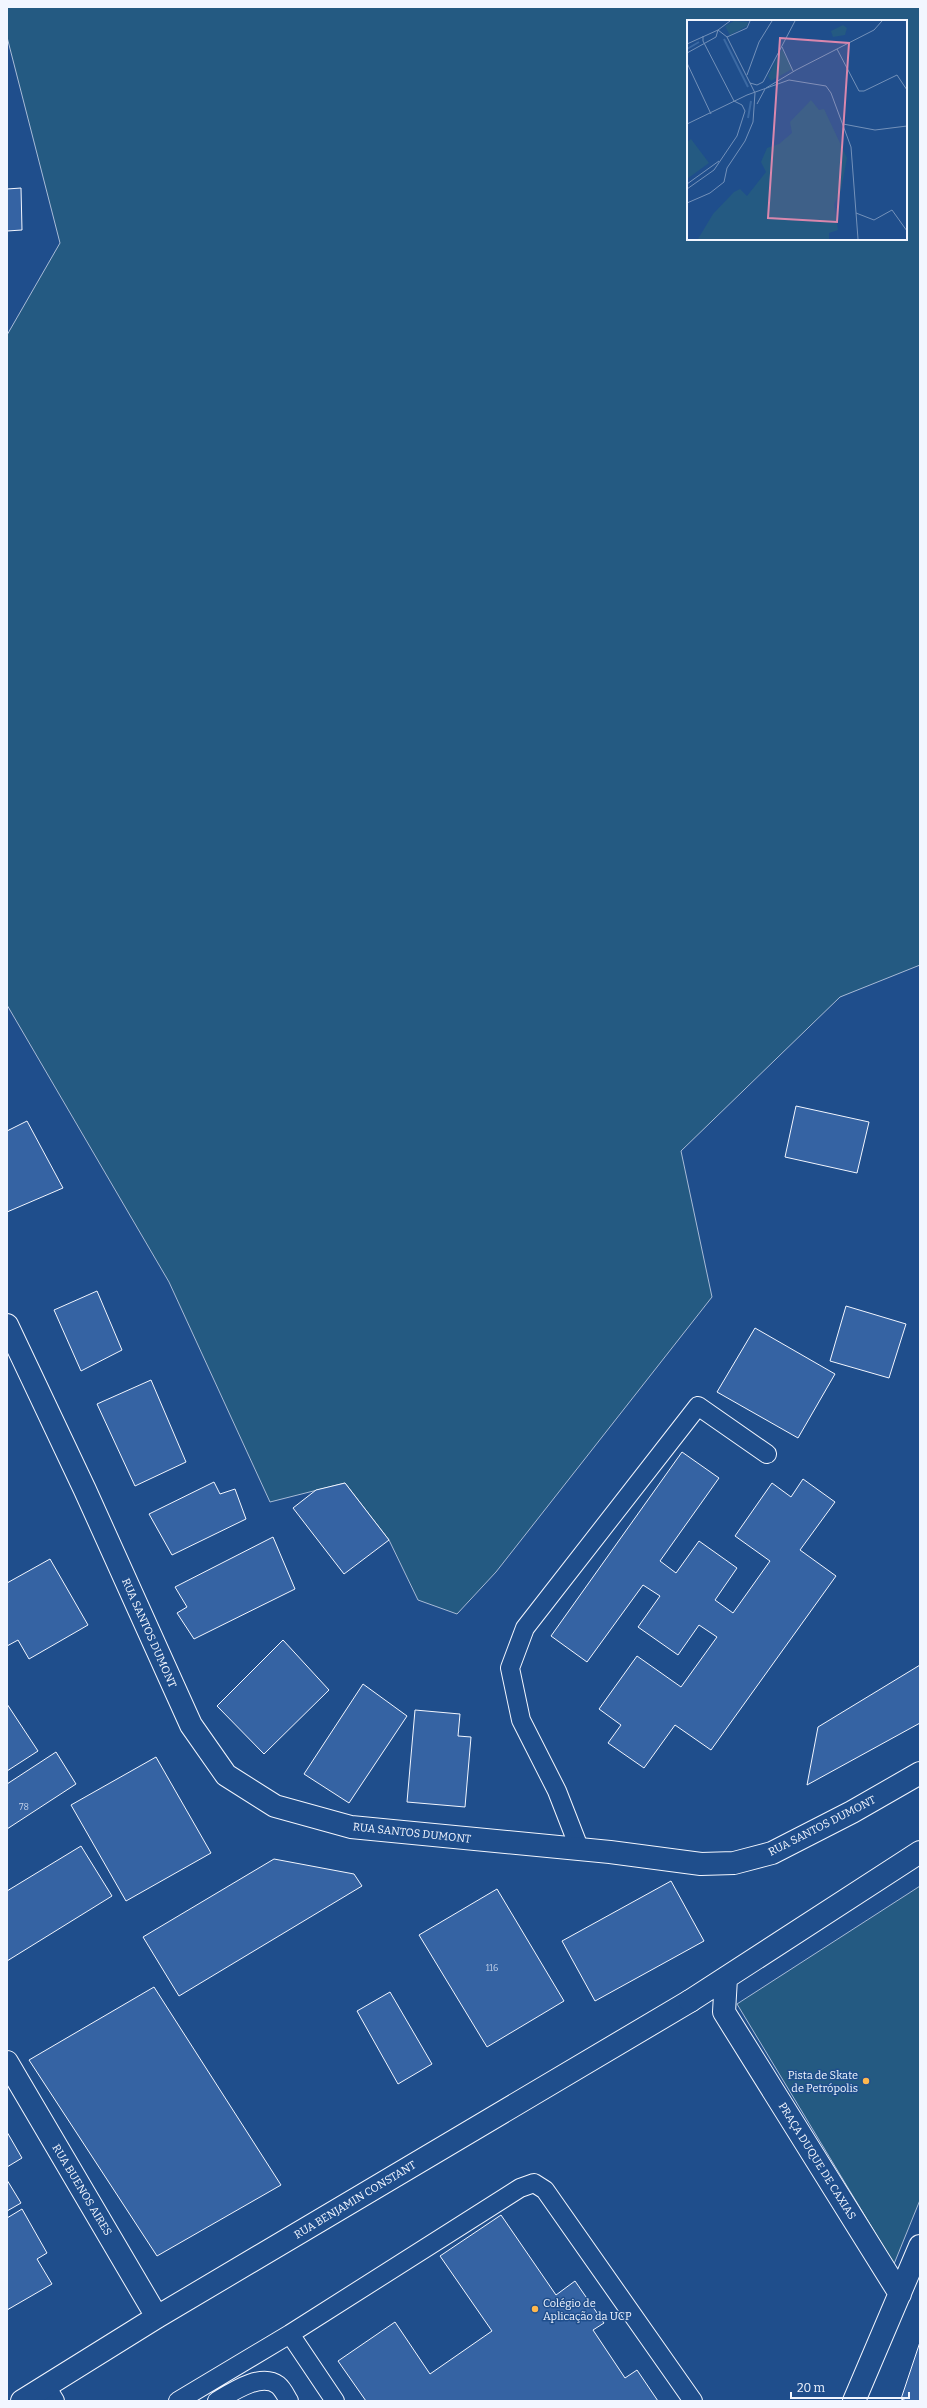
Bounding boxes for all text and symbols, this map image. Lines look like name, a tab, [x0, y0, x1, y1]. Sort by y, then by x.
inset map	[687, 20, 907, 240]
street label: RUA SANTOS DUMONT	[119, 1576, 179, 1690]
street label: RUA SANTOS DUMONT	[766, 1793, 878, 1859]
house number: 78	[19, 1802, 29, 1812]
street label: RUA SANTOS DUMONT	[352, 1820, 472, 1846]
house number: 116	[486, 1963, 498, 1973]
place label: Pista de Skate de Petrópolis	[788, 2069, 858, 2095]
marker: Pista de Skate de Petrópolis	[861, 2076, 871, 2086]
street label: PRAÇA DUQUE DE CAXIAS	[776, 2100, 858, 2222]
street label: RUA BUENOS AIRES	[50, 2142, 114, 2238]
street label: RUA BENJAMIN CONSTANT	[292, 2158, 419, 2242]
place label: Colégio de Aplicação da UCP	[543, 2297, 632, 2323]
marker: Colégio de Aplicação da UCP	[530, 2304, 540, 2314]
scale bar	[791, 2374, 909, 2400]
text: 20 m	[797, 2381, 826, 2395]

